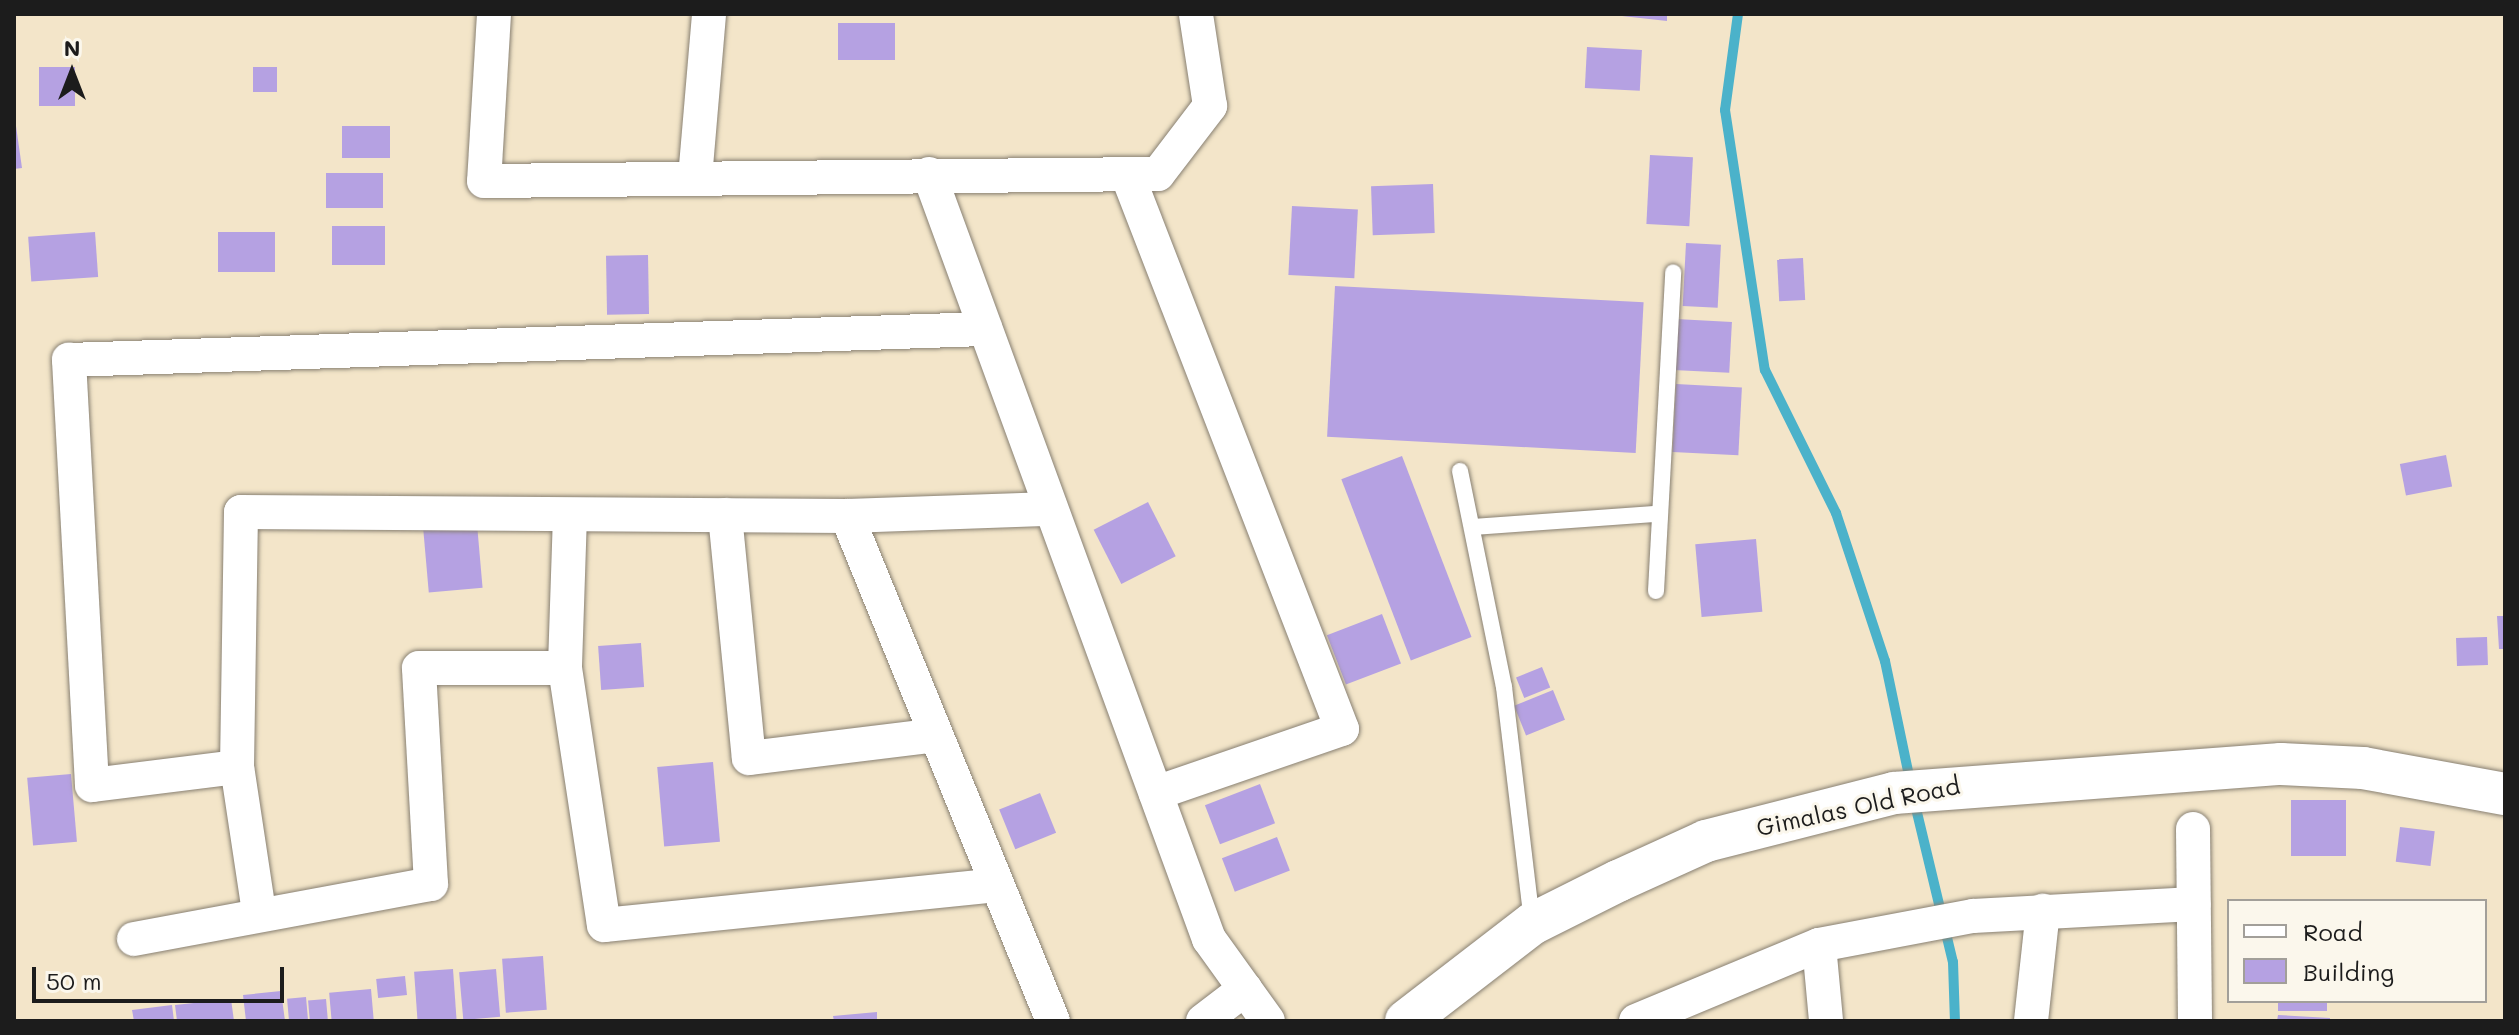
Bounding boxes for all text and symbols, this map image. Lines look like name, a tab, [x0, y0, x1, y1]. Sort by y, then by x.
north arrow	[32, 32, 112, 112]
text: N	[64, 33, 80, 62]
street label: Gimalas Old Road	[1754, 770, 1962, 842]
legend	[2227, 899, 2487, 1003]
text: Road	[2303, 916, 2363, 947]
scale bar	[36, 951, 288, 1001]
text: Building	[2303, 956, 2394, 987]
text: 50 m	[46, 965, 102, 996]

